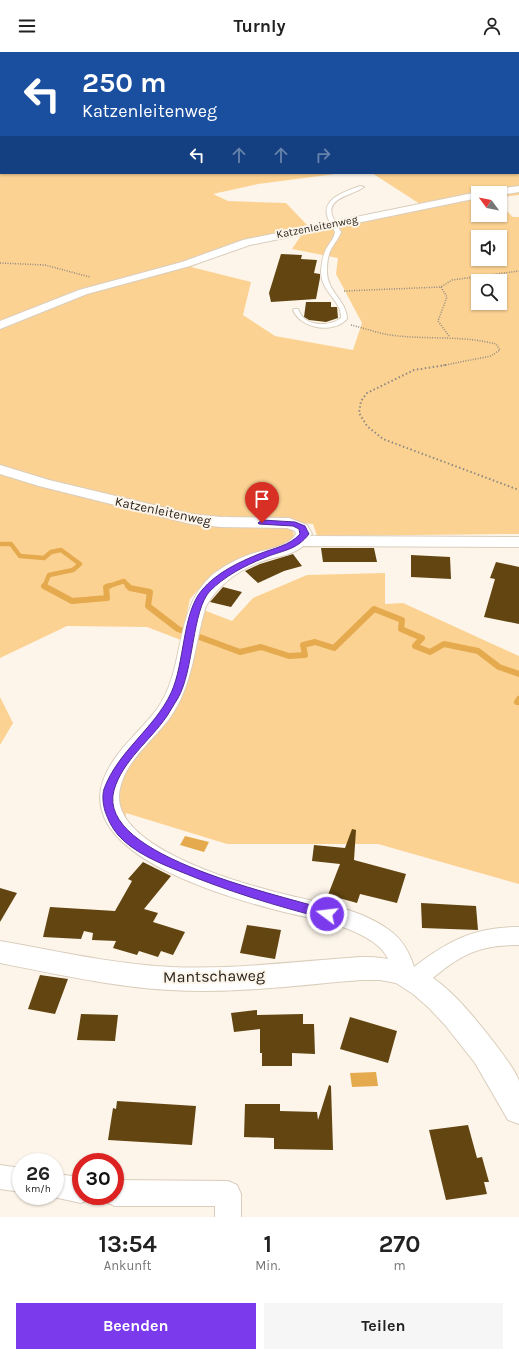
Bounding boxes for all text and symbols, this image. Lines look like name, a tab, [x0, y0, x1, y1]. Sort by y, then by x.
icon: menu	[16, 15, 38, 37]
text: Turnly	[233, 15, 286, 37]
icon: person	[481, 15, 503, 37]
text: 250 m	[82, 66, 167, 99]
icon: left	[16, 68, 68, 120]
text: Katzenleitenweg	[82, 100, 217, 122]
icon: left	[186, 144, 208, 166]
icon: ahead	[228, 144, 250, 166]
icon: ahead	[270, 144, 292, 166]
icon: right	[312, 144, 334, 166]
north arrow	[471, 186, 507, 222]
map controls	[471, 186, 507, 310]
street label: Katzenleitenweg	[275, 213, 360, 241]
button: sound	[471, 230, 507, 266]
button: search	[471, 274, 507, 310]
pin	[245, 482, 279, 523]
icon: arrive	[251, 488, 273, 510]
street label: Katzenleitenweg	[114, 494, 213, 529]
position arrow	[306, 893, 348, 935]
street label: Mantschaweg	[163, 966, 265, 986]
speed limit sign: 30	[72, 1153, 124, 1205]
text: 26	[26, 1162, 50, 1185]
text: km/h	[25, 1183, 51, 1195]
text: 13:54	[99, 1230, 157, 1258]
text: 1	[263, 1230, 272, 1258]
text: 270	[379, 1230, 420, 1258]
text: Ankunft	[104, 1258, 151, 1273]
text: Min.	[255, 1258, 280, 1273]
text: m	[394, 1258, 406, 1273]
button: Beenden	[16, 1303, 256, 1349]
button: Teilen	[264, 1303, 503, 1349]

